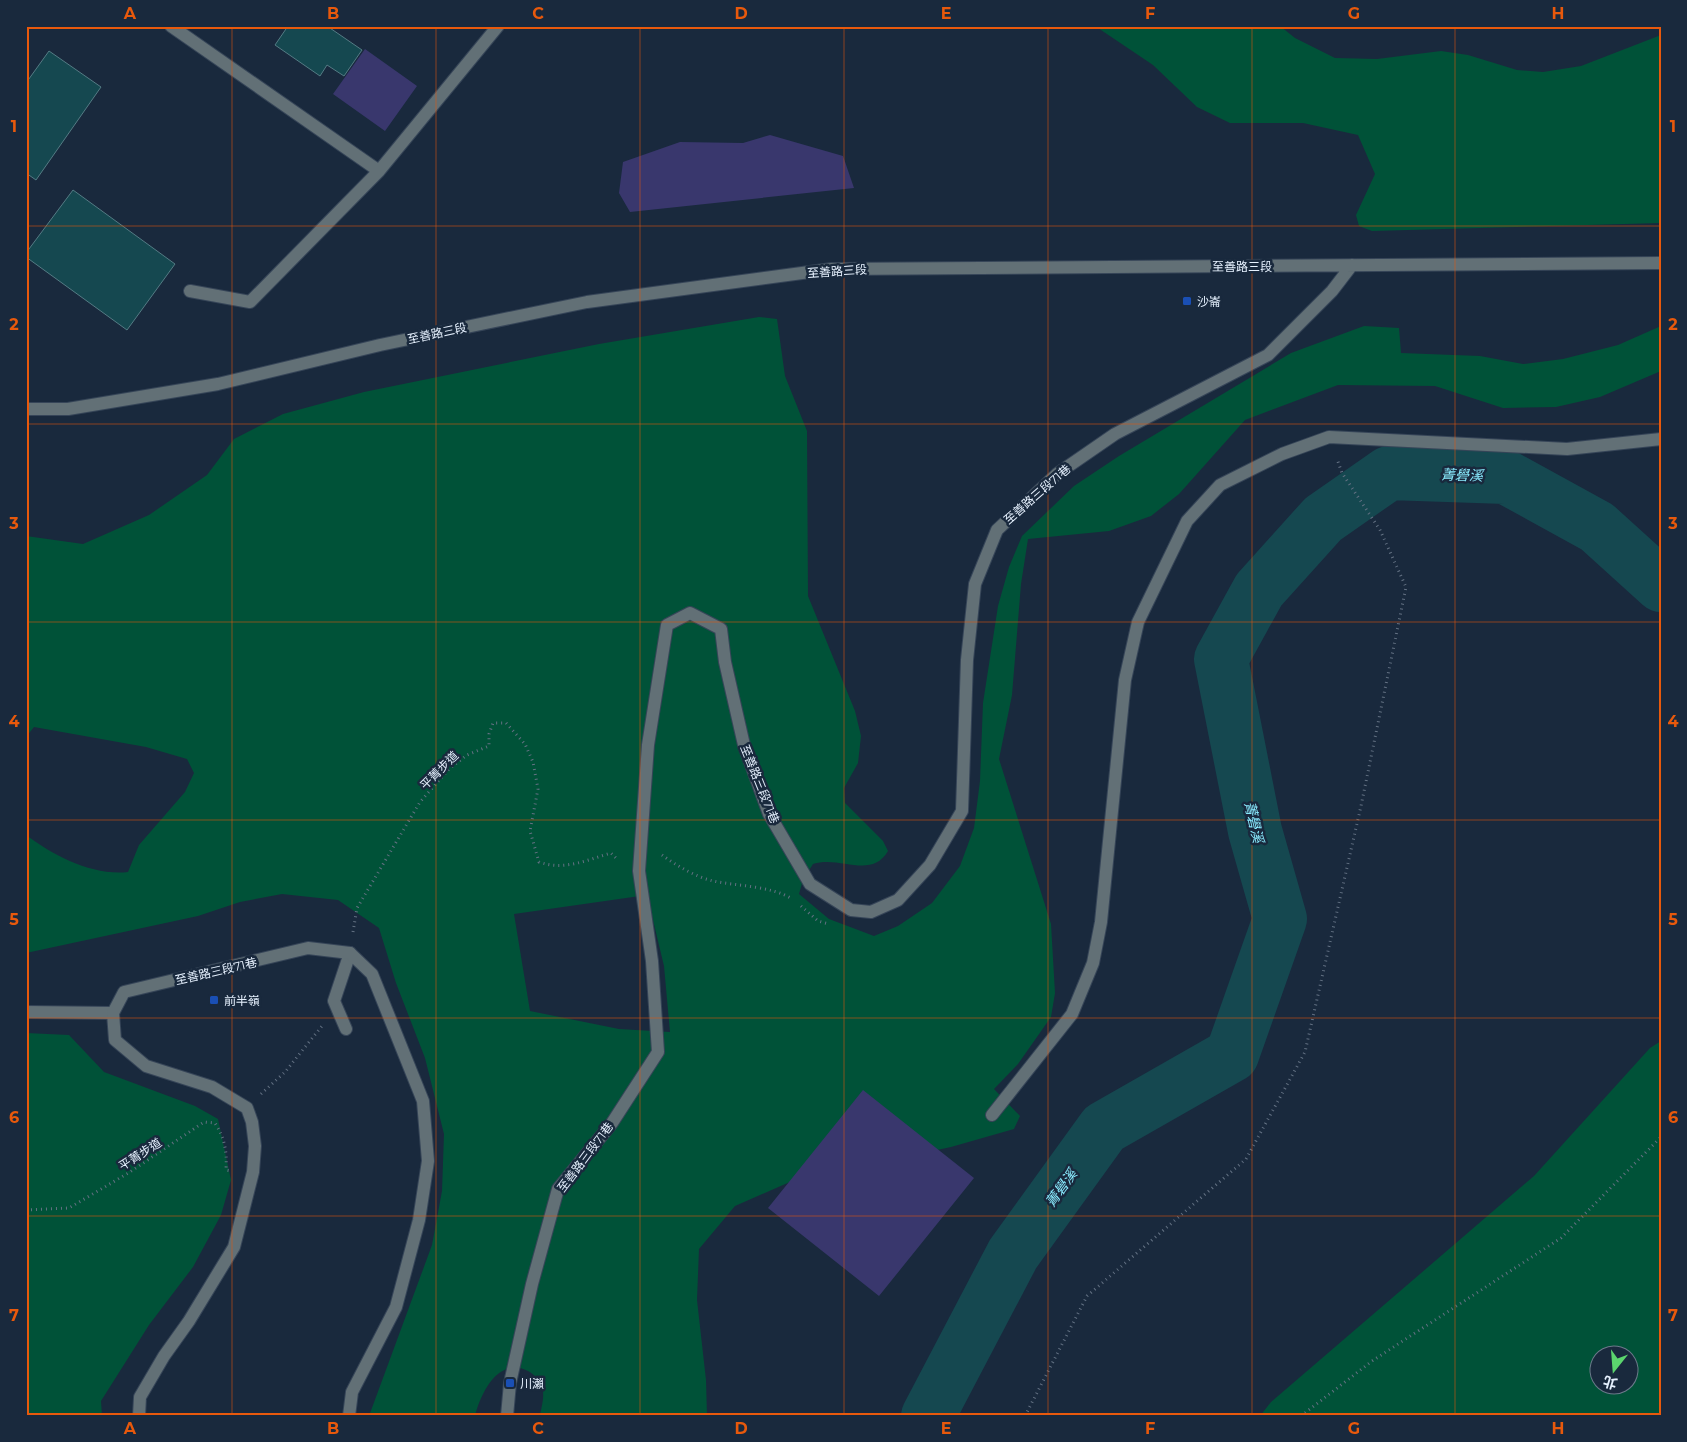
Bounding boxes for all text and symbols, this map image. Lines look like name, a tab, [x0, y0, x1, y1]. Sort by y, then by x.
text: A	[123, 4, 137, 23]
text: B	[327, 4, 339, 23]
text: C	[532, 4, 544, 23]
text: D	[734, 4, 748, 23]
text: E	[941, 4, 951, 23]
text: F	[1145, 4, 1155, 23]
text: G	[1348, 4, 1360, 23]
text: H	[1552, 4, 1564, 23]
text: 1	[11, 117, 17, 136]
text: 1	[1670, 117, 1676, 136]
street label: 至善路三段	[1212, 259, 1272, 274]
street label: 至善路三段	[807, 261, 867, 281]
place label: 沙崙	[1197, 294, 1221, 309]
marker: 沙崙	[1181, 295, 1193, 307]
text: 2	[9, 315, 19, 334]
text: 2	[1668, 315, 1678, 334]
street label: 至善路三段	[406, 319, 468, 347]
street label: 至善路三段71巷	[1001, 461, 1073, 527]
water label: 菁礐溪	[1441, 465, 1485, 485]
text: 3	[8, 514, 19, 533]
text: 3	[1667, 514, 1678, 533]
text: 4	[8, 712, 20, 731]
text: 4	[1667, 712, 1679, 731]
street label: 至善路三段71巷	[737, 742, 783, 826]
street label: 平菁步道	[417, 748, 461, 792]
water label: 菁礐溪	[1241, 800, 1268, 846]
text: 5	[9, 910, 19, 929]
text: 5	[1668, 910, 1678, 929]
street label: 至善路三段71巷	[174, 954, 258, 988]
place label: 前半嶺	[224, 993, 260, 1008]
marker: 前半嶺	[208, 994, 220, 1006]
text: 6	[9, 1108, 19, 1127]
text: 6	[1668, 1108, 1678, 1127]
street label: 至善路三段71巷	[554, 1119, 616, 1195]
street label: 平菁步道	[116, 1135, 164, 1173]
water label: 菁礐溪	[1041, 1164, 1082, 1210]
text: 7	[9, 1306, 19, 1325]
text: 7	[1668, 1306, 1678, 1325]
north arrow	[1590, 1344, 1640, 1394]
text: 北	[1601, 1372, 1620, 1393]
place label: 川瀨	[520, 1376, 544, 1391]
marker: 川瀨	[504, 1377, 516, 1389]
text: A	[123, 1419, 137, 1438]
text: B	[327, 1419, 339, 1438]
text: C	[532, 1419, 544, 1438]
text: D	[734, 1419, 748, 1438]
text: E	[941, 1419, 951, 1438]
text: F	[1145, 1419, 1155, 1438]
text: G	[1348, 1419, 1360, 1438]
text: H	[1552, 1419, 1564, 1438]

